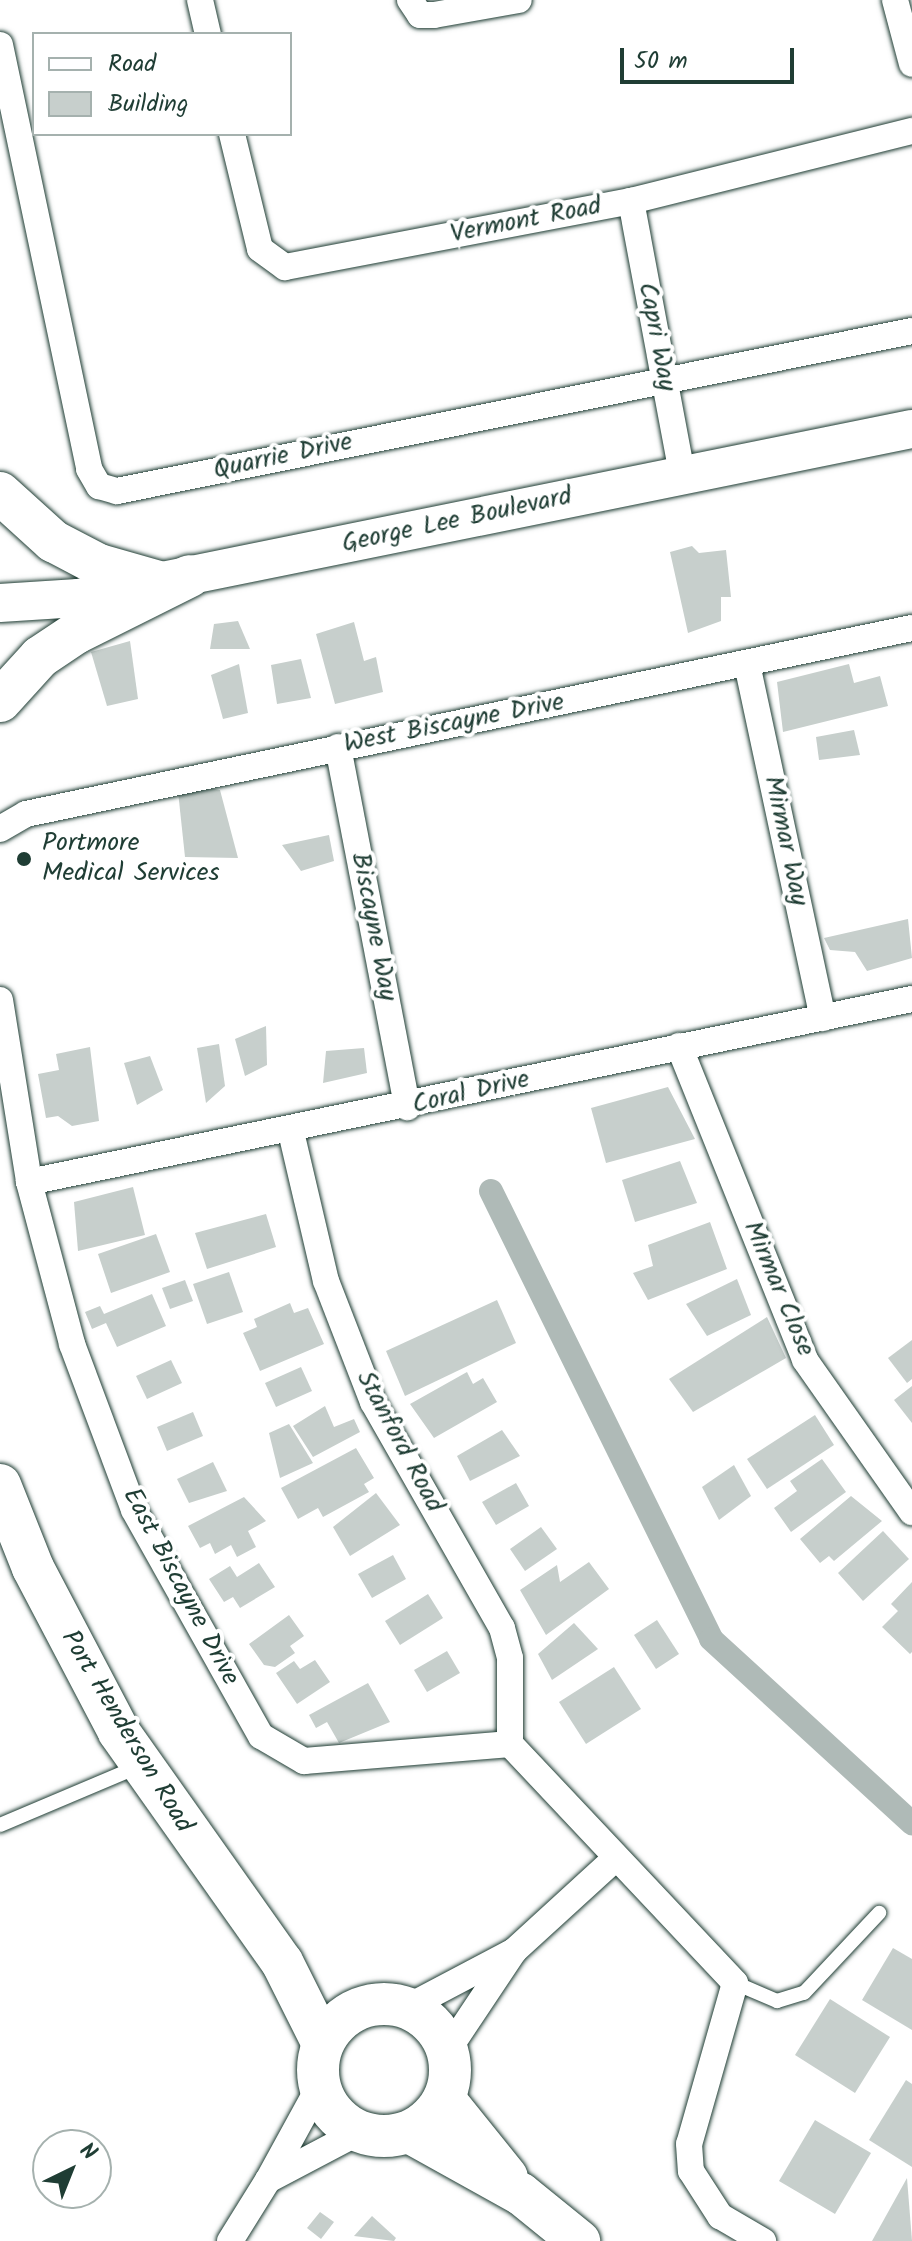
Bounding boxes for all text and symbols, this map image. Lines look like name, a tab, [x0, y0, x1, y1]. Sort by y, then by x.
legend	[32, 32, 292, 136]
scale bar	[624, 32, 798, 82]
text: 50 m	[634, 42, 688, 81]
text: Road	[108, 45, 156, 84]
text: Building	[108, 85, 188, 124]
street label: Vermont Road	[448, 191, 604, 251]
street label: Capri Way	[630, 280, 682, 394]
street label: Quarrie Drive	[211, 427, 355, 487]
street label: George Lee Boulevard	[339, 481, 575, 561]
street label: West Biscayne Drive	[341, 687, 567, 761]
street label: Mirmar Way	[756, 773, 814, 909]
place label: Portmore Medical Services	[42, 828, 220, 890]
marker: Portmore Medical Services	[13, 848, 35, 870]
street label: Biscayne Way	[343, 850, 403, 1004]
street label: Coral Drive	[409, 1064, 533, 1122]
street label: Mirmar Close	[736, 1217, 820, 1361]
street label: Stanford Road	[349, 1366, 449, 1518]
street label: East Biscayne Drive	[115, 1483, 245, 1691]
street label: Port Henderson Road	[53, 1625, 199, 1839]
north arrow	[32, 2129, 112, 2209]
text: N	[70, 2135, 104, 2170]

